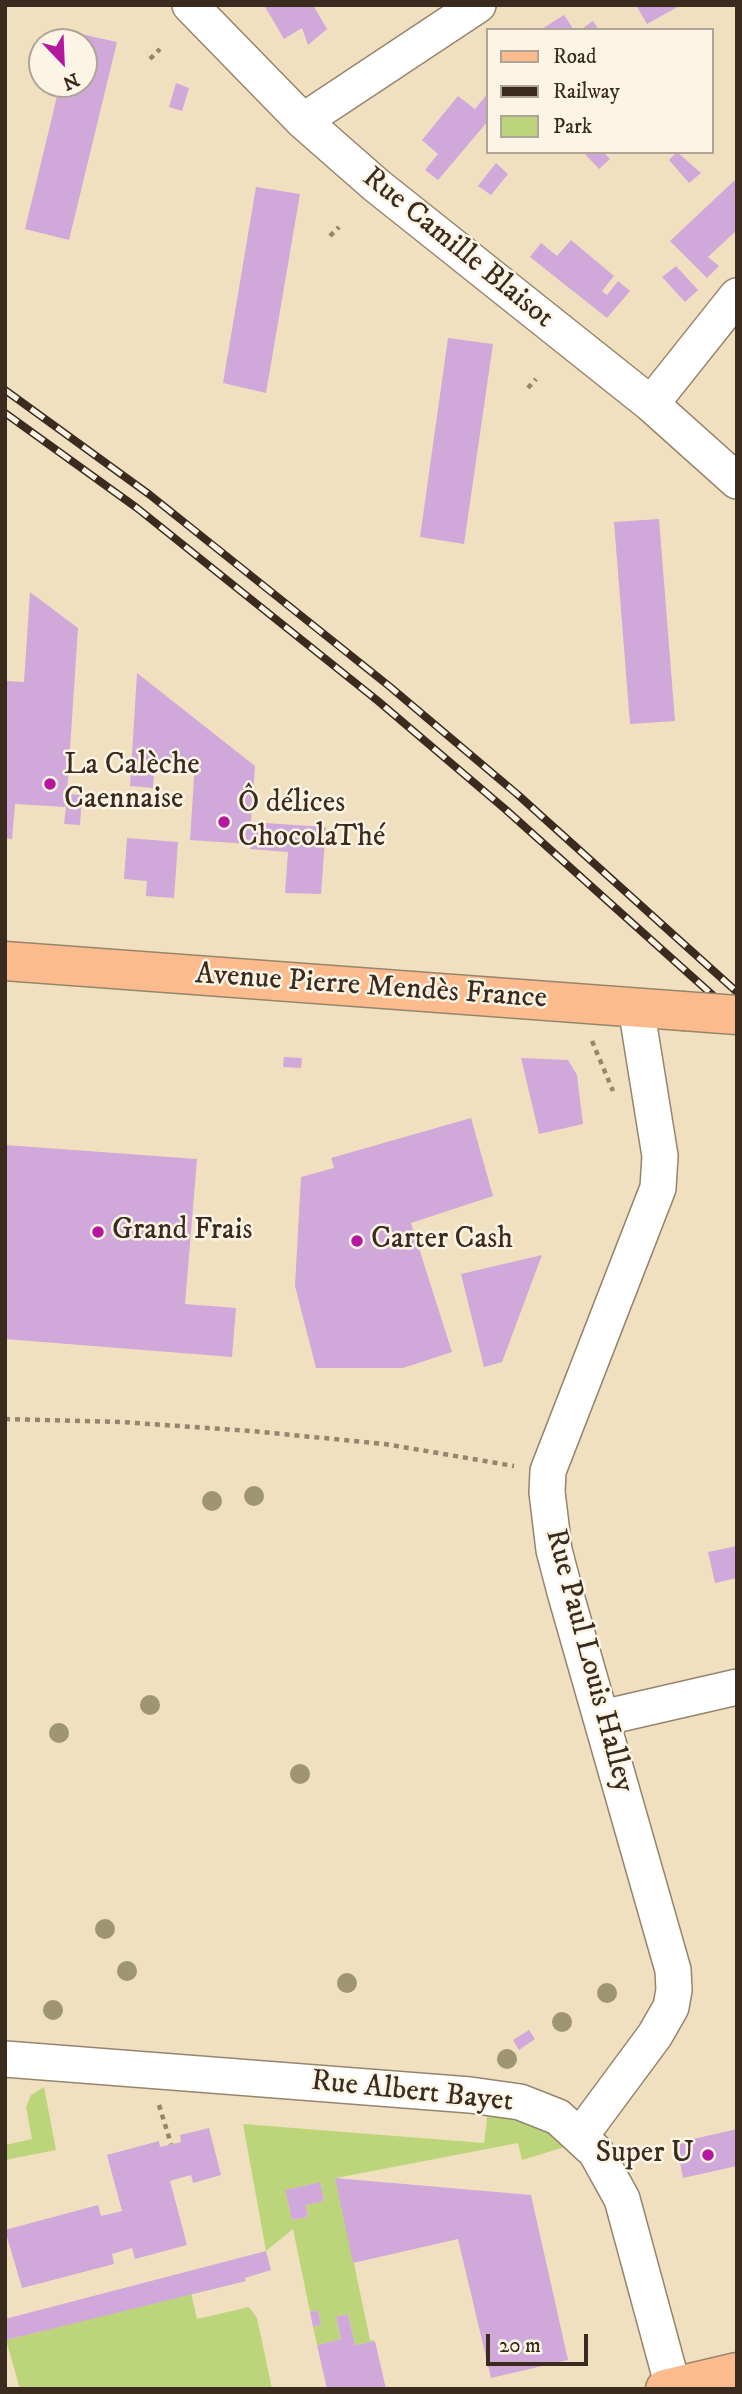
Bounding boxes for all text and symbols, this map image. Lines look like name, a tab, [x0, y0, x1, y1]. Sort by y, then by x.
north arrow	[28, 28, 98, 98]
legend	[486, 28, 714, 154]
text: Road	[553, 44, 597, 70]
text: N	[59, 67, 82, 95]
text: Railway	[553, 79, 620, 105]
text: Park	[553, 114, 592, 140]
street label: Rue Camille Blaisot	[354, 161, 560, 337]
place label: La Calèche Caennaise	[64, 749, 200, 820]
marker: La Calèche Caennaise	[42, 776, 58, 792]
place label: Ô délices ChocolaThé	[238, 787, 385, 858]
marker: Ô délices ChocolaThé	[216, 814, 232, 830]
street label: Avenue Pierre Mendès France	[194, 958, 548, 1018]
place label: Grand Frais	[112, 1214, 252, 1250]
place label: Carter Cash	[371, 1223, 513, 1259]
marker: Grand Frais	[90, 1224, 106, 1240]
marker: Carter Cash	[349, 1233, 365, 1249]
street label: Rue Paul Louis Halley	[536, 1526, 640, 1796]
street label: Rue Albert Bayet	[309, 2064, 515, 2122]
place label: Super U	[595, 2137, 694, 2173]
marker: Super U	[700, 2147, 716, 2163]
scale bar	[490, 2320, 592, 2364]
text: 20 m	[499, 2333, 541, 2359]

